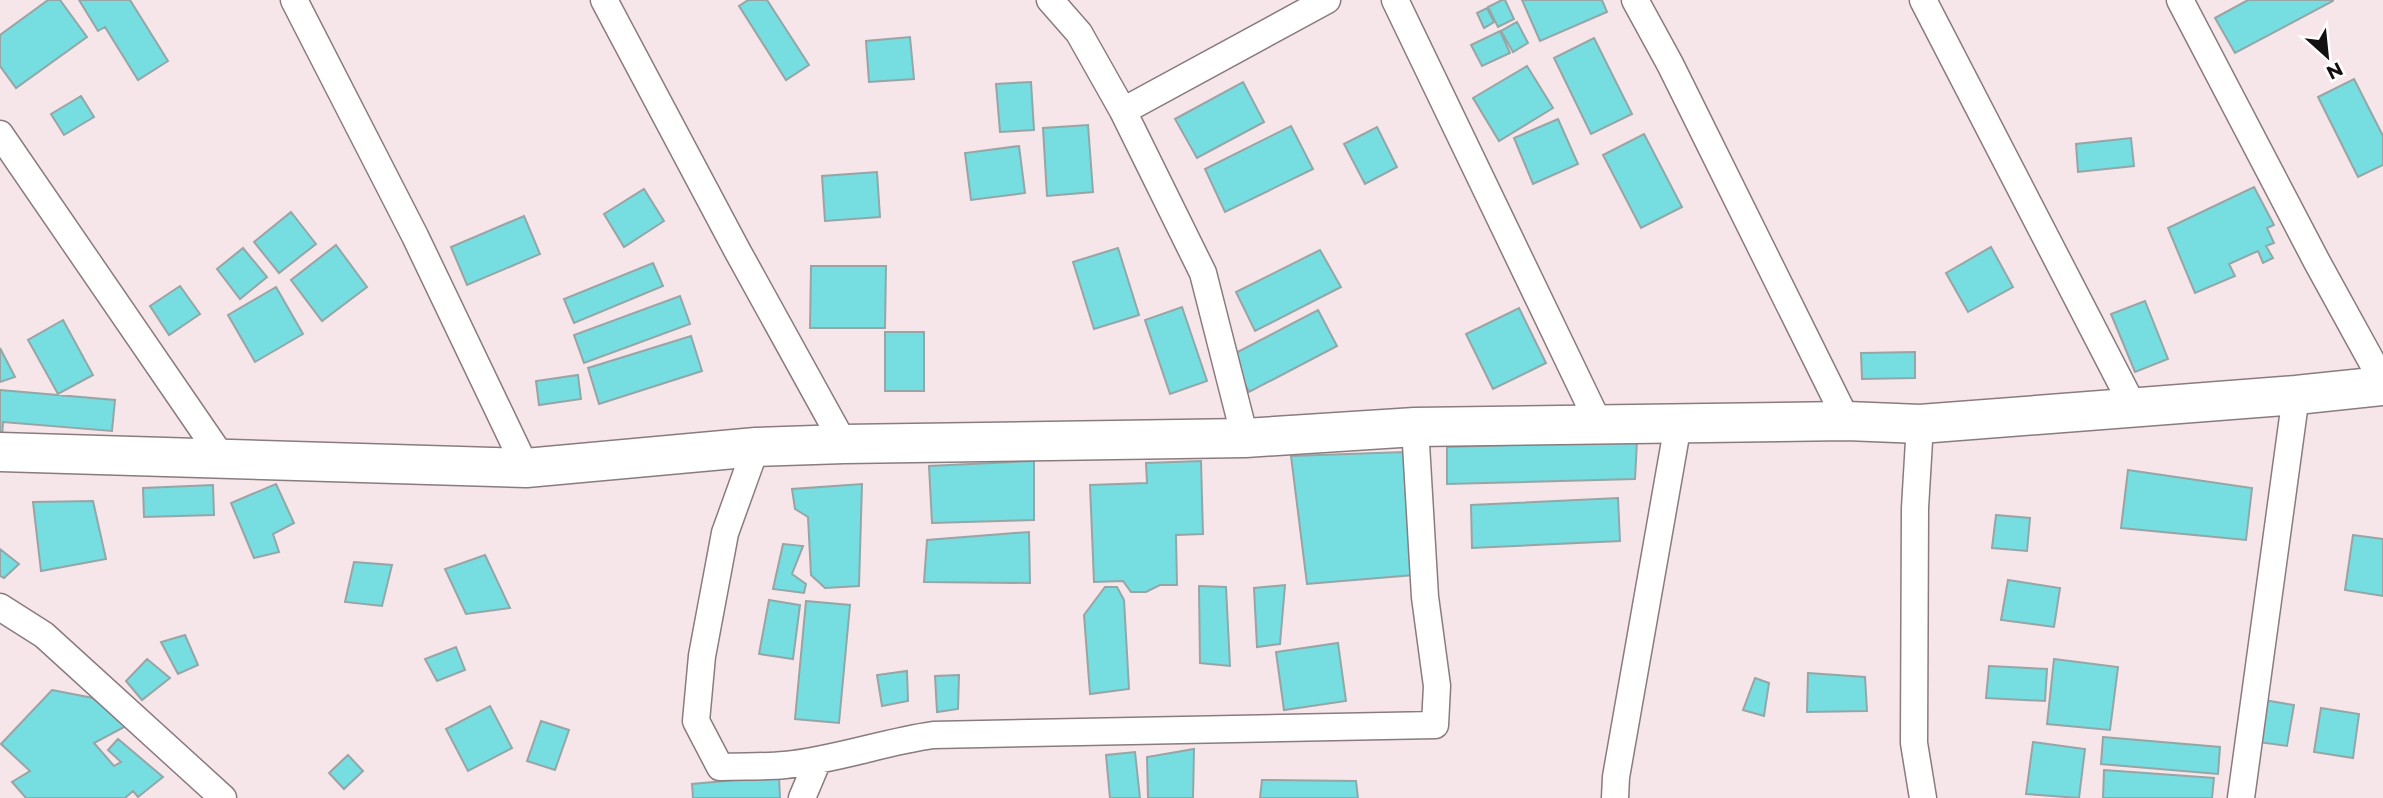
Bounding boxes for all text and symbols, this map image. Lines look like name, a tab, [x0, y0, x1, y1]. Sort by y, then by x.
north arrow	[2292, 21, 2362, 91]
text: N	[2322, 57, 2347, 84]

